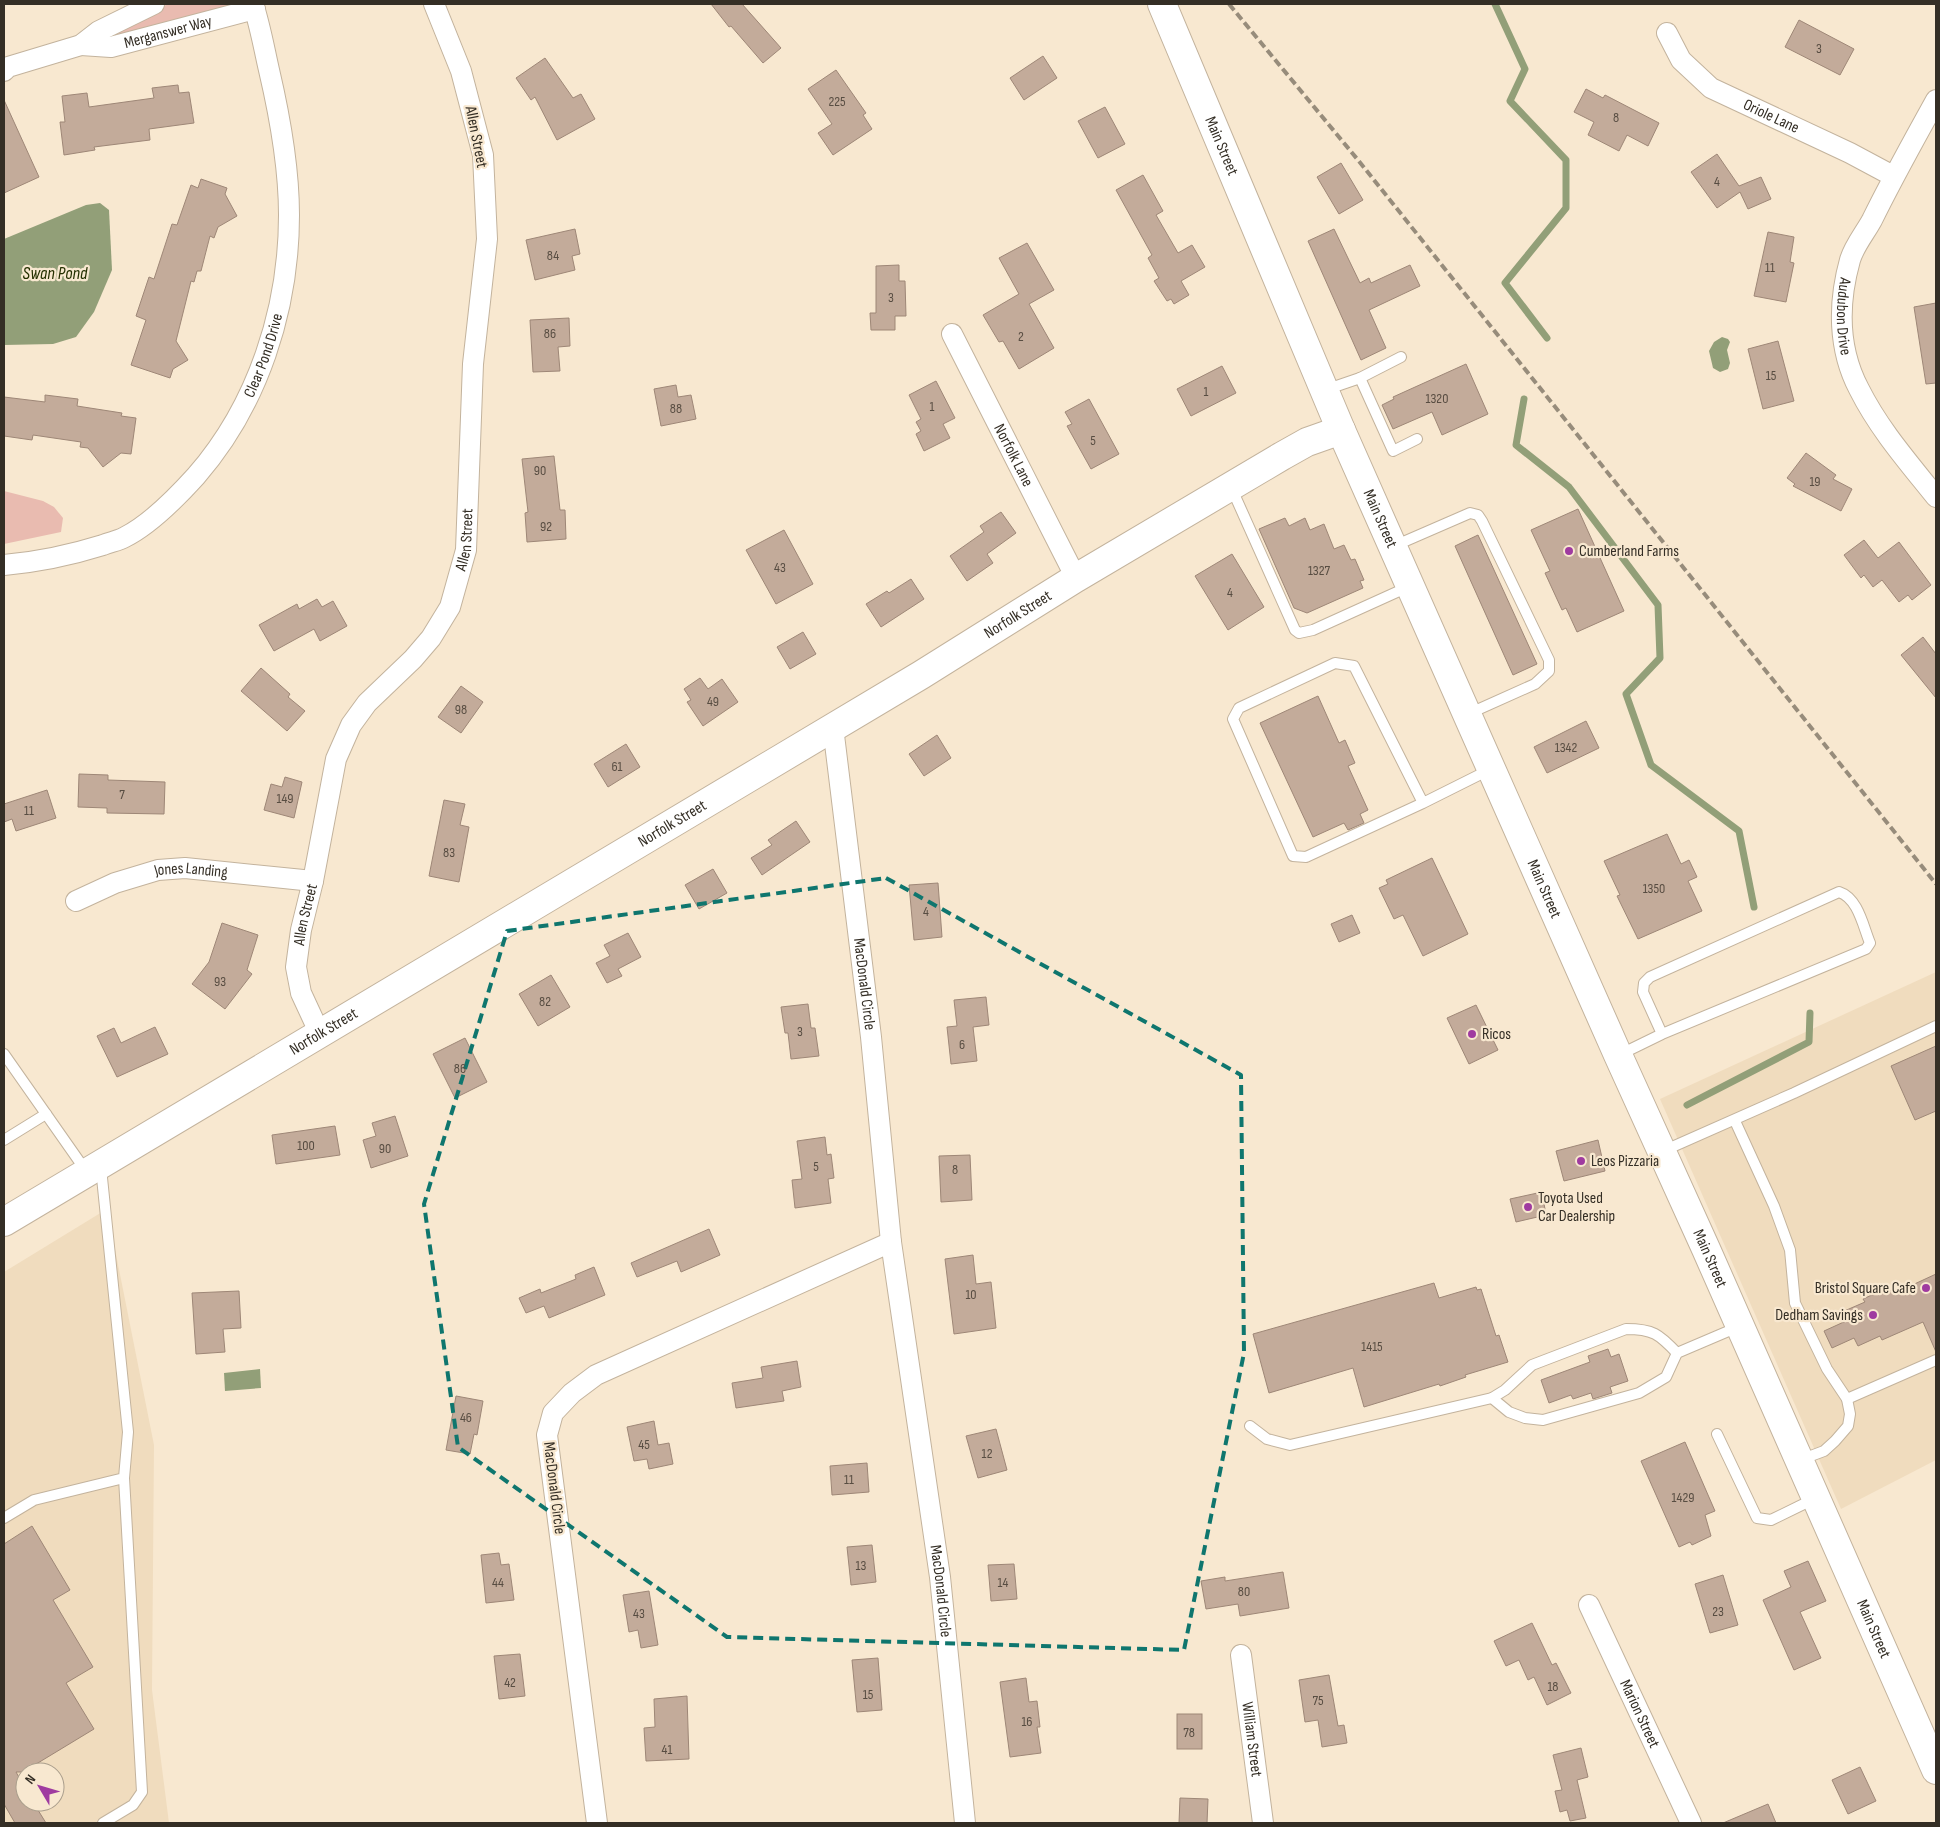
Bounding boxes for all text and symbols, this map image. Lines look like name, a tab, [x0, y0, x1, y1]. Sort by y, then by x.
street label: Merganswer Way	[122, 11, 214, 53]
house number: 3	[1816, 40, 1822, 57]
house number: 225	[828, 93, 846, 110]
street label: Oriole Lane	[1740, 95, 1802, 137]
street label: Allen Street	[461, 103, 491, 170]
house number: 8	[1613, 109, 1619, 126]
street label: Main Street	[1201, 114, 1242, 178]
house number: 4	[1714, 173, 1720, 190]
house number: 84	[547, 247, 559, 264]
house number: 11	[1765, 259, 1775, 276]
water label: Swan Pond	[23, 263, 88, 284]
street label: Audubon Drive	[1832, 275, 1856, 357]
house number: 3	[888, 289, 894, 306]
street label: Clear Pond Drive	[240, 311, 287, 401]
house number: 86	[544, 325, 556, 342]
house number: 2	[1018, 328, 1024, 345]
house number: 15	[1766, 367, 1777, 384]
house number: 1	[1204, 383, 1209, 400]
house number: 1320	[1426, 390, 1448, 407]
house number: 1	[930, 398, 935, 415]
house number: 88	[670, 400, 682, 417]
street label: Norfolk Lane	[990, 421, 1037, 490]
house number: 5	[1090, 432, 1096, 449]
house number: 90	[534, 462, 546, 479]
house number: 19	[1809, 473, 1821, 490]
street label: Main Street	[1359, 486, 1402, 551]
street label: Allen Street	[451, 508, 477, 574]
house number: 92	[540, 518, 552, 535]
place label: Cumberland Farms	[1579, 542, 1679, 561]
marker: Cumberland Farms	[1563, 545, 1575, 557]
house number: 43	[774, 559, 786, 576]
house number: 1327	[1308, 562, 1330, 579]
house number: 4	[1227, 584, 1233, 601]
street label: Norfolk Street	[981, 586, 1055, 643]
house number: 49	[707, 693, 719, 710]
house number: 98	[455, 701, 467, 718]
house number: 1342	[1555, 739, 1577, 756]
house number: 61	[611, 758, 623, 775]
house number: 7	[119, 786, 125, 803]
house number: 149	[277, 790, 293, 807]
street label: Norfolk Street	[635, 796, 710, 851]
house number: 11	[24, 802, 34, 819]
house number: 83	[443, 844, 455, 861]
street label: Main Street	[1523, 857, 1566, 921]
street label: Jones Landing	[151, 858, 228, 882]
house number: 1350	[1643, 880, 1665, 897]
street label: Allen Street	[289, 882, 322, 947]
house number: 4	[923, 903, 929, 920]
street label: MacDonald Circle	[849, 937, 880, 1031]
house number: 93	[214, 973, 226, 990]
house number: 82	[539, 993, 551, 1010]
street label: Norfolk Street	[286, 1004, 361, 1059]
house number: 3	[797, 1023, 803, 1040]
place label: Ricos	[1482, 1025, 1511, 1044]
marker: Ricos	[1466, 1028, 1478, 1040]
house number: 6	[959, 1036, 965, 1053]
house number: 86	[454, 1060, 466, 1077]
house number: 100	[297, 1137, 315, 1154]
house number: 90	[379, 1140, 391, 1157]
place label: Leos Pizzaria	[1591, 1152, 1659, 1171]
marker: Leos Pizzaria	[1575, 1155, 1587, 1167]
house number: 5	[813, 1158, 819, 1175]
house number: 8	[952, 1161, 958, 1178]
place label: Toyota Used Car Dealership	[1538, 1189, 1615, 1226]
marker: Toyota Used Car Dealership	[1522, 1201, 1534, 1213]
street label: Main Street	[1689, 1226, 1731, 1291]
place label: Bristol Square Cafe	[1815, 1279, 1916, 1298]
marker: Bristol Square Cafe	[1920, 1282, 1932, 1294]
house number: 10	[965, 1286, 977, 1303]
place label: Dedham Savings	[1775, 1306, 1863, 1325]
marker: Dedham Savings	[1867, 1309, 1879, 1321]
house number: 1415	[1361, 1338, 1383, 1355]
house number: 46	[460, 1409, 472, 1426]
house number: 45	[638, 1436, 650, 1453]
street label: MacDonald Circle	[539, 1441, 569, 1535]
house number: 12	[982, 1445, 993, 1462]
house number: 11	[844, 1471, 854, 1488]
house number: 1429	[1672, 1489, 1694, 1506]
street label: MacDonald Circle	[926, 1544, 956, 1638]
house number: 13	[856, 1557, 867, 1574]
house number: 44	[492, 1574, 504, 1591]
house number: 14	[998, 1574, 1009, 1591]
house number: 80	[1238, 1583, 1250, 1600]
street label: Main Street	[1853, 1597, 1895, 1661]
house number: 23	[1712, 1603, 1724, 1620]
house number: 43	[633, 1605, 645, 1622]
house number: 42	[504, 1674, 516, 1691]
street label: Marion Street	[1616, 1677, 1664, 1751]
house number: 18	[1547, 1678, 1559, 1695]
house number: 15	[863, 1686, 874, 1703]
house number: 75	[1312, 1692, 1324, 1709]
street label: William Street	[1238, 1701, 1266, 1778]
house number: 16	[1021, 1713, 1033, 1730]
house number: 78	[1183, 1724, 1195, 1741]
house number: 41	[662, 1741, 672, 1758]
north arrow	[15, 1762, 65, 1812]
text: N	[21, 1771, 39, 1787]

